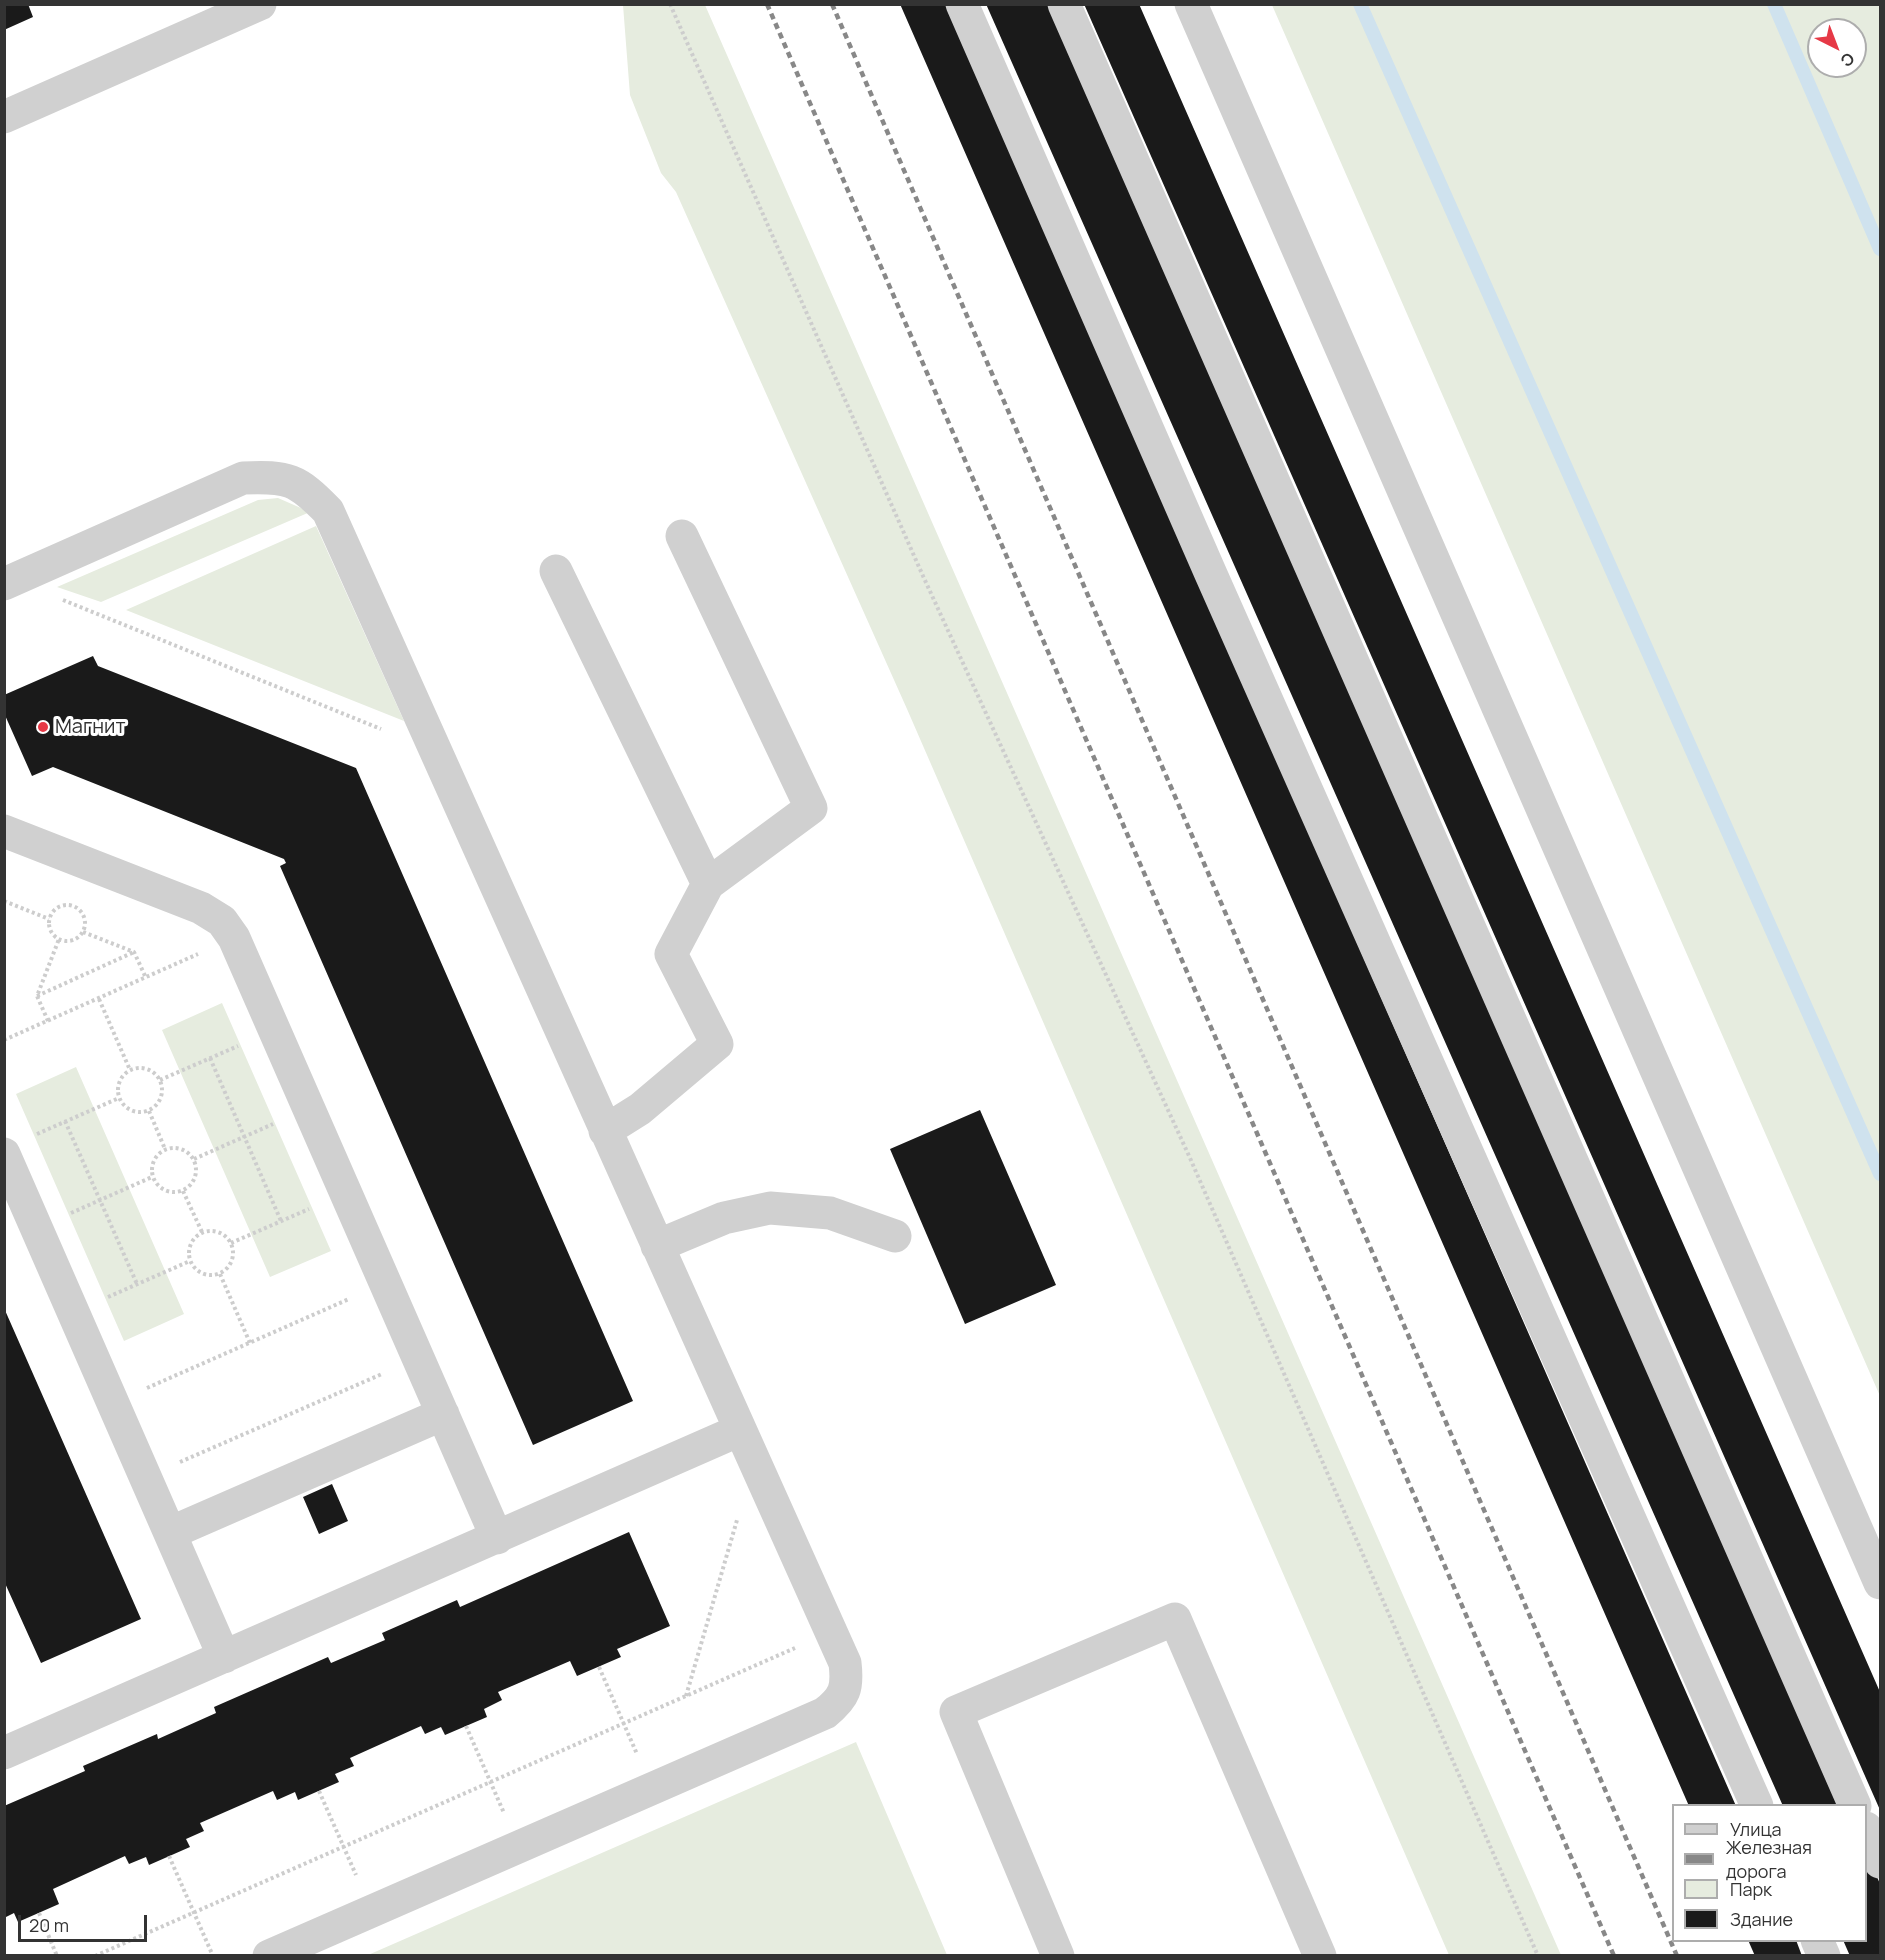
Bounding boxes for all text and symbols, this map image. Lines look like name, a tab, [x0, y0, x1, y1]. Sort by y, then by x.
north arrow	[1807, 18, 1867, 78]
text: С	[1836, 48, 1859, 72]
place label: Магнит	[55, 715, 126, 739]
marker: Магнит	[36, 720, 50, 734]
legend	[1672, 1804, 1867, 1942]
text: Улица	[1730, 1817, 1782, 1841]
text: Железная дорога	[1726, 1835, 1812, 1883]
text: Парк	[1730, 1877, 1772, 1901]
scale bar	[21, 1903, 150, 1941]
text: Здание	[1730, 1907, 1793, 1931]
text: 20 m	[29, 1913, 69, 1937]

